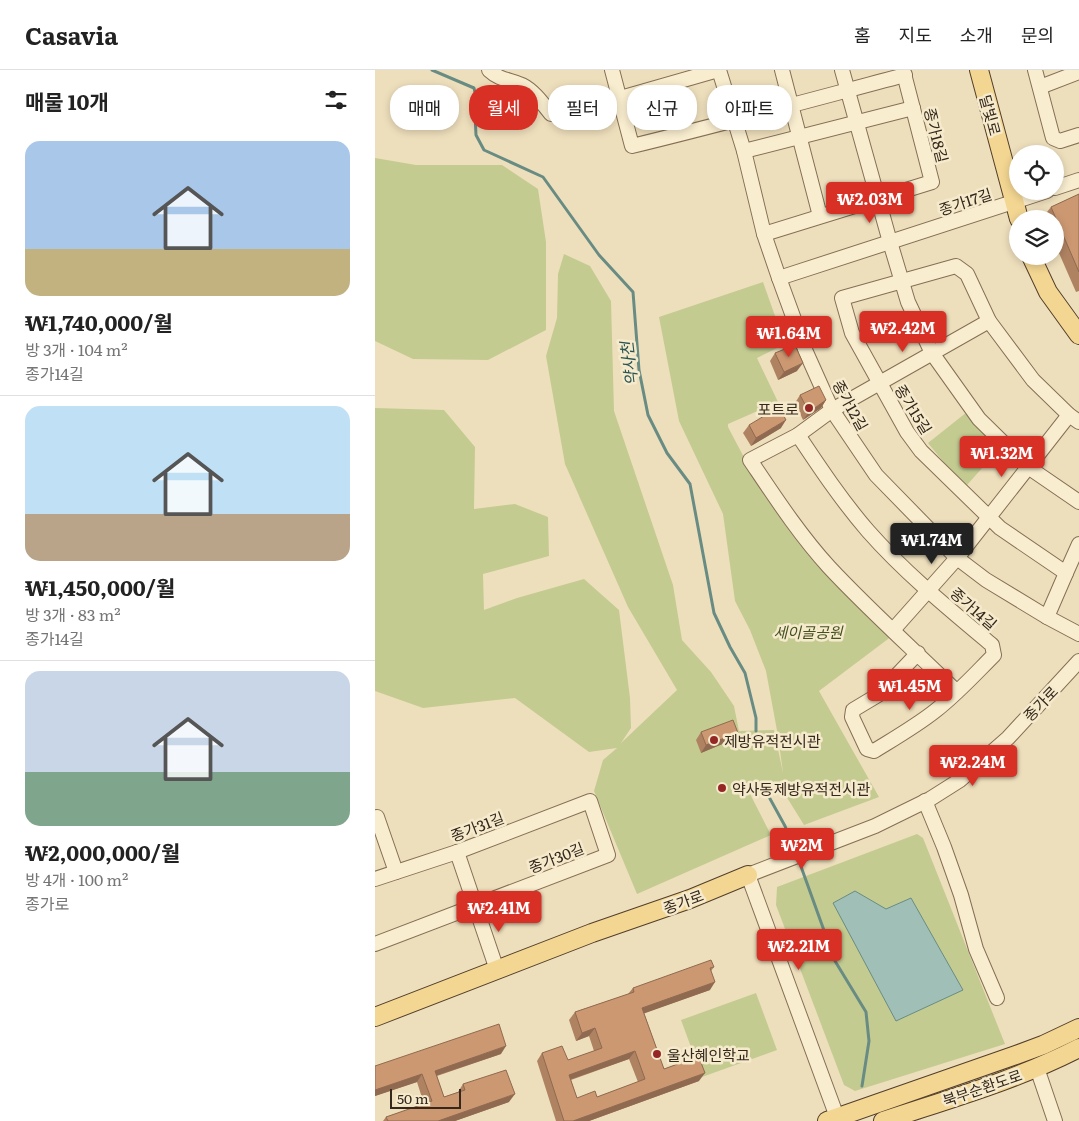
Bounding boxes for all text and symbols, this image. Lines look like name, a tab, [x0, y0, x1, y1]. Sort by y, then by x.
text: Casavia	[25, 17, 118, 52]
text: 홈	[854, 21, 871, 48]
text: 지도	[899, 21, 932, 48]
text: 소개	[960, 21, 993, 48]
text: 문의	[1021, 21, 1054, 48]
text: 매물 10개	[25, 85, 109, 116]
chip: 매매	[390, 85, 459, 130]
chip: 월세	[469, 85, 538, 130]
chip: 필터	[548, 85, 617, 130]
chip: 신규	[627, 85, 697, 130]
chip: 아파트	[707, 85, 792, 130]
icon: filters	[322, 86, 350, 114]
street label: 달빛로	[975, 92, 1007, 138]
street label: 종가18길	[919, 105, 955, 165]
map controls	[1009, 145, 1064, 265]
button: locate	[1009, 145, 1064, 200]
icon: home	[143, 173, 233, 263]
pin: ₩2.03M	[829, 182, 911, 224]
street label: 종가17길	[935, 182, 995, 220]
text: ₩2.03M	[837, 186, 903, 210]
button: layers	[1009, 210, 1064, 265]
text: ₩1,740,000/월	[25, 306, 173, 337]
pin: ₩2.42M	[862, 310, 944, 353]
text: ₩2.42M	[870, 315, 936, 339]
pin: ₩1.64M	[748, 316, 830, 358]
text: ₩1.64M	[757, 320, 821, 344]
text: 방 3개 · 104 m²	[25, 337, 128, 361]
water label: 약사천	[613, 338, 643, 387]
text: 종가14길	[25, 361, 84, 385]
street label: 종가12길	[828, 375, 874, 435]
street label: 종가15길	[890, 380, 938, 438]
place label: 포트로	[758, 397, 799, 420]
marker: 포트로	[803, 402, 815, 414]
pin: ₩1.32M	[961, 436, 1043, 478]
icon: home	[143, 439, 233, 529]
text: ₩1.32M	[971, 440, 1033, 464]
pin: ₩1.74M	[891, 522, 973, 565]
text: ₩1.74M	[901, 527, 963, 551]
text: ₩1,450,000/월	[25, 571, 175, 602]
street label: 종가14길	[946, 581, 1002, 635]
text: 방 3개 · 83 m²	[25, 602, 121, 626]
park label: 세이골공원	[773, 620, 844, 643]
text: 종가14길	[25, 626, 84, 650]
pin: ₩1.45M	[869, 668, 951, 711]
text: ₩1.45M	[878, 673, 942, 697]
street label: 종가로	[1017, 680, 1063, 726]
icon: home	[143, 704, 233, 794]
place label: 제방유적전시관	[724, 729, 821, 752]
marker: 제방유적전시관	[708, 734, 720, 746]
pin: ₩2.24M	[932, 744, 1014, 787]
text: ₩2.24M	[940, 749, 1006, 773]
place label: 약사동제방유적전시관	[732, 777, 870, 800]
marker: 약사동제방유적전시관	[716, 782, 728, 794]
street label: 종가31길	[447, 805, 507, 847]
pin: ₩2M	[778, 828, 826, 870]
text: ₩2M	[781, 832, 823, 856]
text: ₩2,000,000/월	[25, 836, 180, 867]
street label: 종가30길	[525, 836, 587, 878]
text: 방 4개 · 100 m²	[25, 867, 128, 891]
street label: 종가로	[660, 883, 706, 919]
pin: ₩2.41M	[458, 890, 540, 933]
text: 종가로	[25, 891, 69, 915]
text: ₩2.41M	[467, 895, 531, 919]
pin: ₩2.21M	[758, 928, 840, 971]
text: ₩2.21M	[768, 933, 830, 957]
place label: 울산혜인학교	[667, 1043, 750, 1066]
marker: 울산혜인학교	[651, 1048, 663, 1060]
street label: 북부순환도로	[939, 1063, 1025, 1111]
scale bar	[390, 1086, 461, 1109]
text: 50 m	[397, 1088, 429, 1108]

